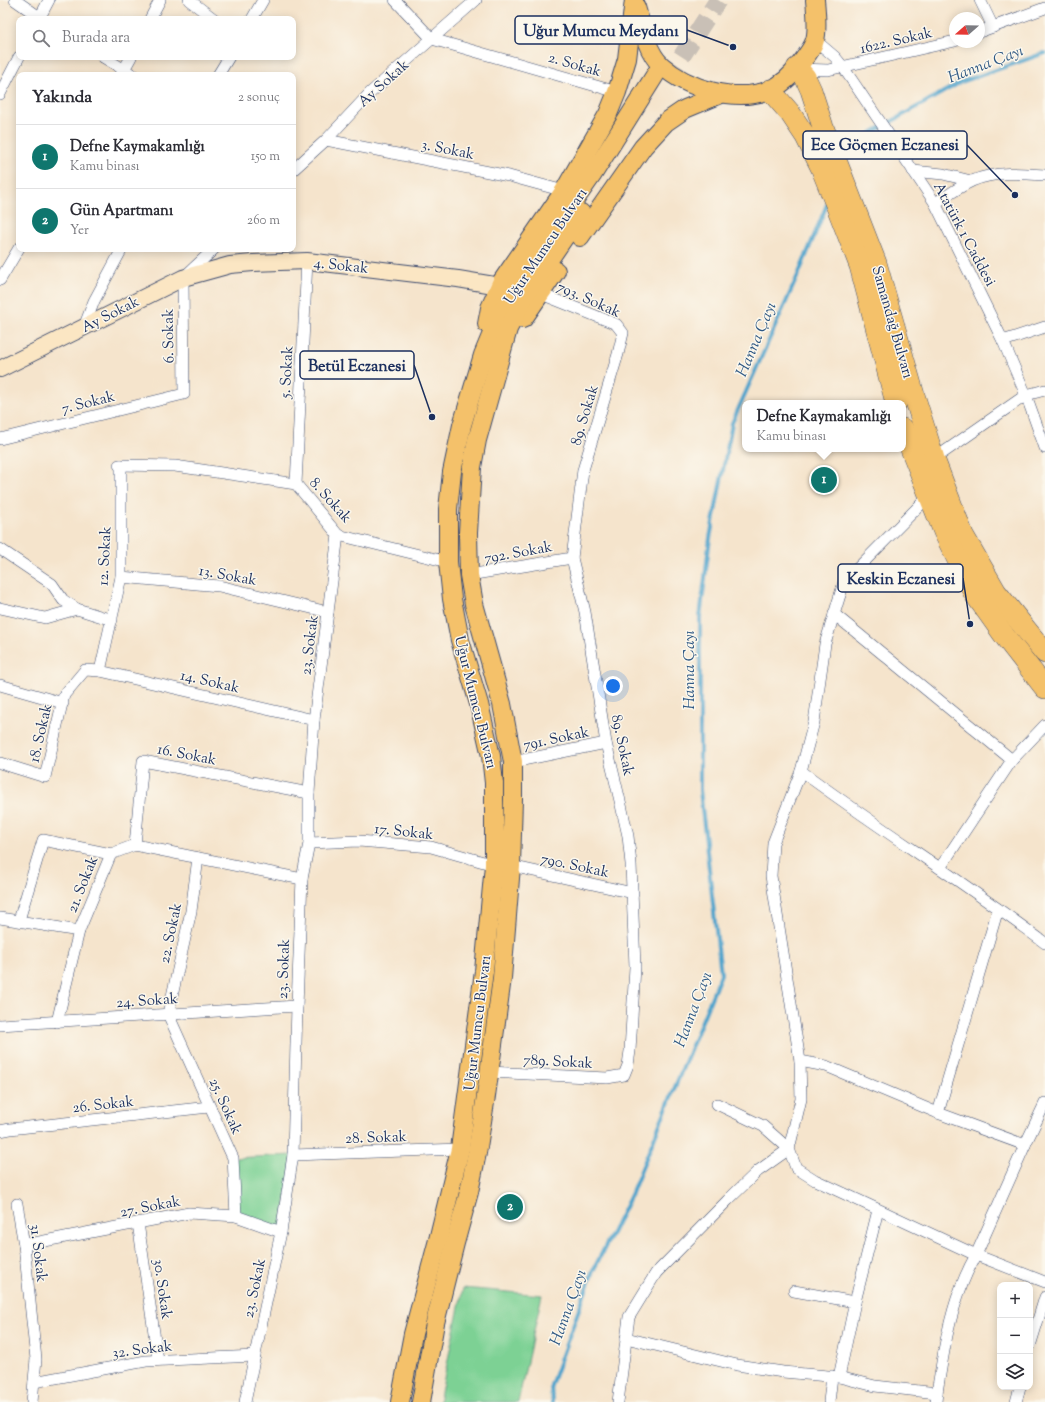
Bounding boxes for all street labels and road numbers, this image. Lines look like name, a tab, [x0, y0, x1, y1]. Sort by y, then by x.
street label: 1622. Sokak	[858, 23, 935, 60]
street label: 2. Sokak	[546, 48, 604, 83]
street label: Ay Sokak	[354, 55, 414, 113]
street label: 3. Sokak	[420, 135, 476, 166]
street label: Atatürk 1 Caddesi	[927, 179, 1000, 291]
street label: Uğur Mumcu Bulvarı	[499, 184, 593, 309]
street label: 4. Sokak	[312, 253, 369, 280]
street label: Samandağ Bulvarı	[865, 264, 918, 381]
street label: 793. Sokak	[553, 277, 624, 324]
street label: Ay Sokak	[78, 292, 143, 339]
street label: 6. Sokak	[159, 309, 180, 363]
street label: 5. Sokak	[276, 345, 299, 400]
street label: 89. Sokak	[566, 383, 605, 448]
street label: 7. Sokak	[60, 387, 117, 420]
street label: 8. Sokak	[304, 474, 356, 528]
street label: 12. Sokak	[93, 526, 118, 586]
street label: 792. Sokak	[483, 537, 554, 570]
street label: 13. Sokak	[197, 561, 258, 592]
street label: 23. Sokak	[296, 614, 325, 676]
street label: Uğur Mumcu Bulvarı	[448, 634, 501, 771]
street label: 14. Sokak	[178, 665, 241, 699]
street label: 18. Sokak	[25, 702, 58, 765]
street label: 89. Sokak	[605, 713, 638, 778]
street label: 791. Sokak	[521, 722, 591, 757]
street label: 16. Sokak	[155, 739, 218, 771]
street label: 17. Sokak	[373, 819, 434, 846]
street label: 790. Sokak	[539, 849, 611, 884]
street label: 21. Sokak	[63, 853, 104, 916]
street label: 22. Sokak	[155, 901, 188, 966]
street label: 23. Sokak	[273, 939, 296, 1000]
street label: Uğur Mumcu Bulvarı	[460, 954, 497, 1092]
street label: 24. Sokak	[116, 989, 179, 1014]
street label: 789. Sokak	[523, 1050, 593, 1075]
street label: 25. Sokak	[203, 1075, 246, 1138]
street label: 26. Sokak	[71, 1092, 135, 1119]
street label: 28. Sokak	[345, 1127, 407, 1150]
street label: 27. Sokak	[118, 1191, 182, 1224]
street label: 31. Sokak	[24, 1223, 51, 1283]
street label: 23. Sokak	[239, 1257, 272, 1320]
street label: 30. Sokak	[147, 1258, 176, 1321]
street label: 32. Sokak	[111, 1336, 173, 1365]

